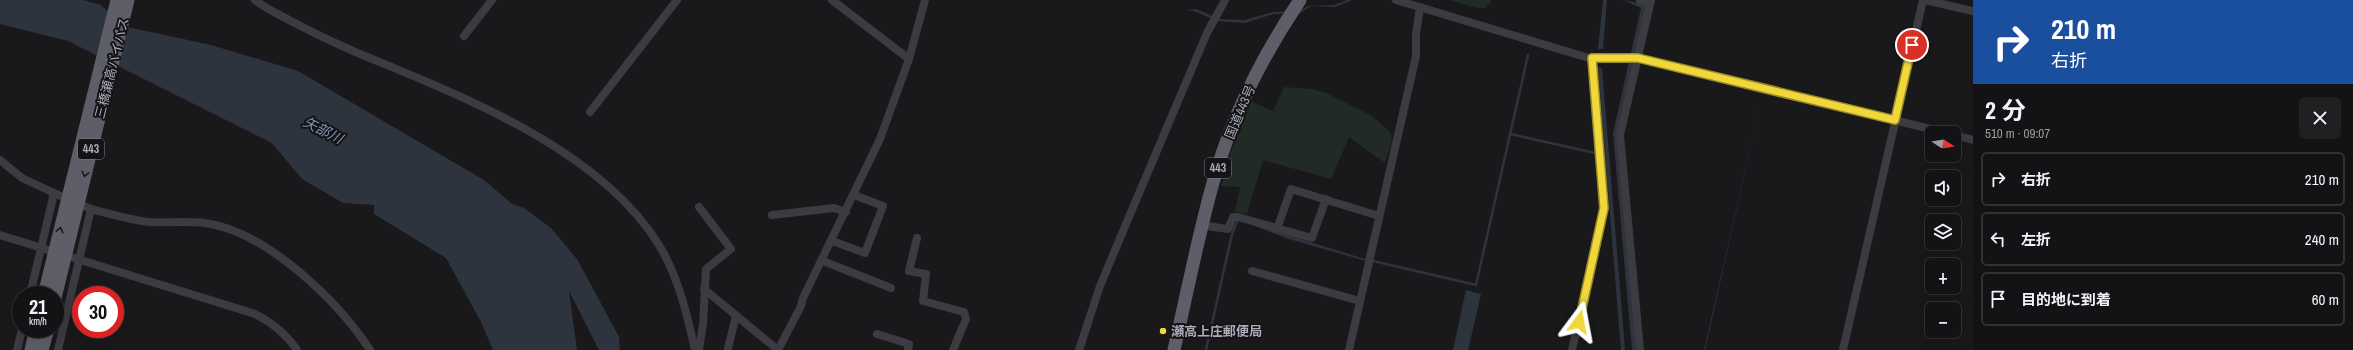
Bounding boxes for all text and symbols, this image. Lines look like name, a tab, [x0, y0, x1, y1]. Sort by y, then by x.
text: 210 m	[2051, 10, 2116, 48]
street label: 三橋瀬高バイパス	[91, 16, 133, 120]
icon: right	[1985, 16, 2037, 68]
pin	[1895, 28, 1929, 62]
icon: arrive	[1901, 34, 1923, 56]
text: 右折	[2051, 48, 2087, 73]
street label: 国道443号	[1221, 83, 1259, 141]
text: 2 分	[1985, 94, 2025, 126]
button: close	[2299, 97, 2341, 139]
water label: 矢部川	[300, 112, 348, 148]
text: 510 m · 09:07	[1985, 125, 2050, 142]
north arrow	[1925, 126, 1961, 162]
map controls	[1925, 126, 1961, 338]
road number: 443	[78, 139, 104, 159]
road number: 443	[1205, 158, 1231, 178]
icon: right	[1987, 168, 2009, 190]
text: 右折	[2021, 169, 2051, 190]
text: 210 m	[2305, 169, 2339, 190]
button: sound	[1925, 170, 1961, 206]
one-way arrow	[82, 171, 90, 177]
button: layers	[1925, 214, 1961, 250]
one-way arrow	[56, 227, 64, 233]
icon: left	[1987, 228, 2009, 250]
text: 左折	[2021, 229, 2051, 250]
text: 240 m	[2305, 229, 2339, 250]
button: +	[1925, 258, 1961, 294]
speed limit sign: 30	[72, 286, 124, 338]
icon: arrive	[1987, 288, 2009, 310]
text: 目的地に到着	[2021, 289, 2111, 310]
text: 60 m	[2312, 289, 2339, 310]
text: 21	[29, 293, 47, 320]
position arrow	[1558, 301, 1600, 343]
button: −	[1925, 302, 1961, 338]
text: km/h	[29, 315, 47, 328]
place label: 瀬高上庄郵便局	[1171, 323, 1262, 340]
marker: 瀬高上庄郵便局	[1158, 326, 1168, 336]

